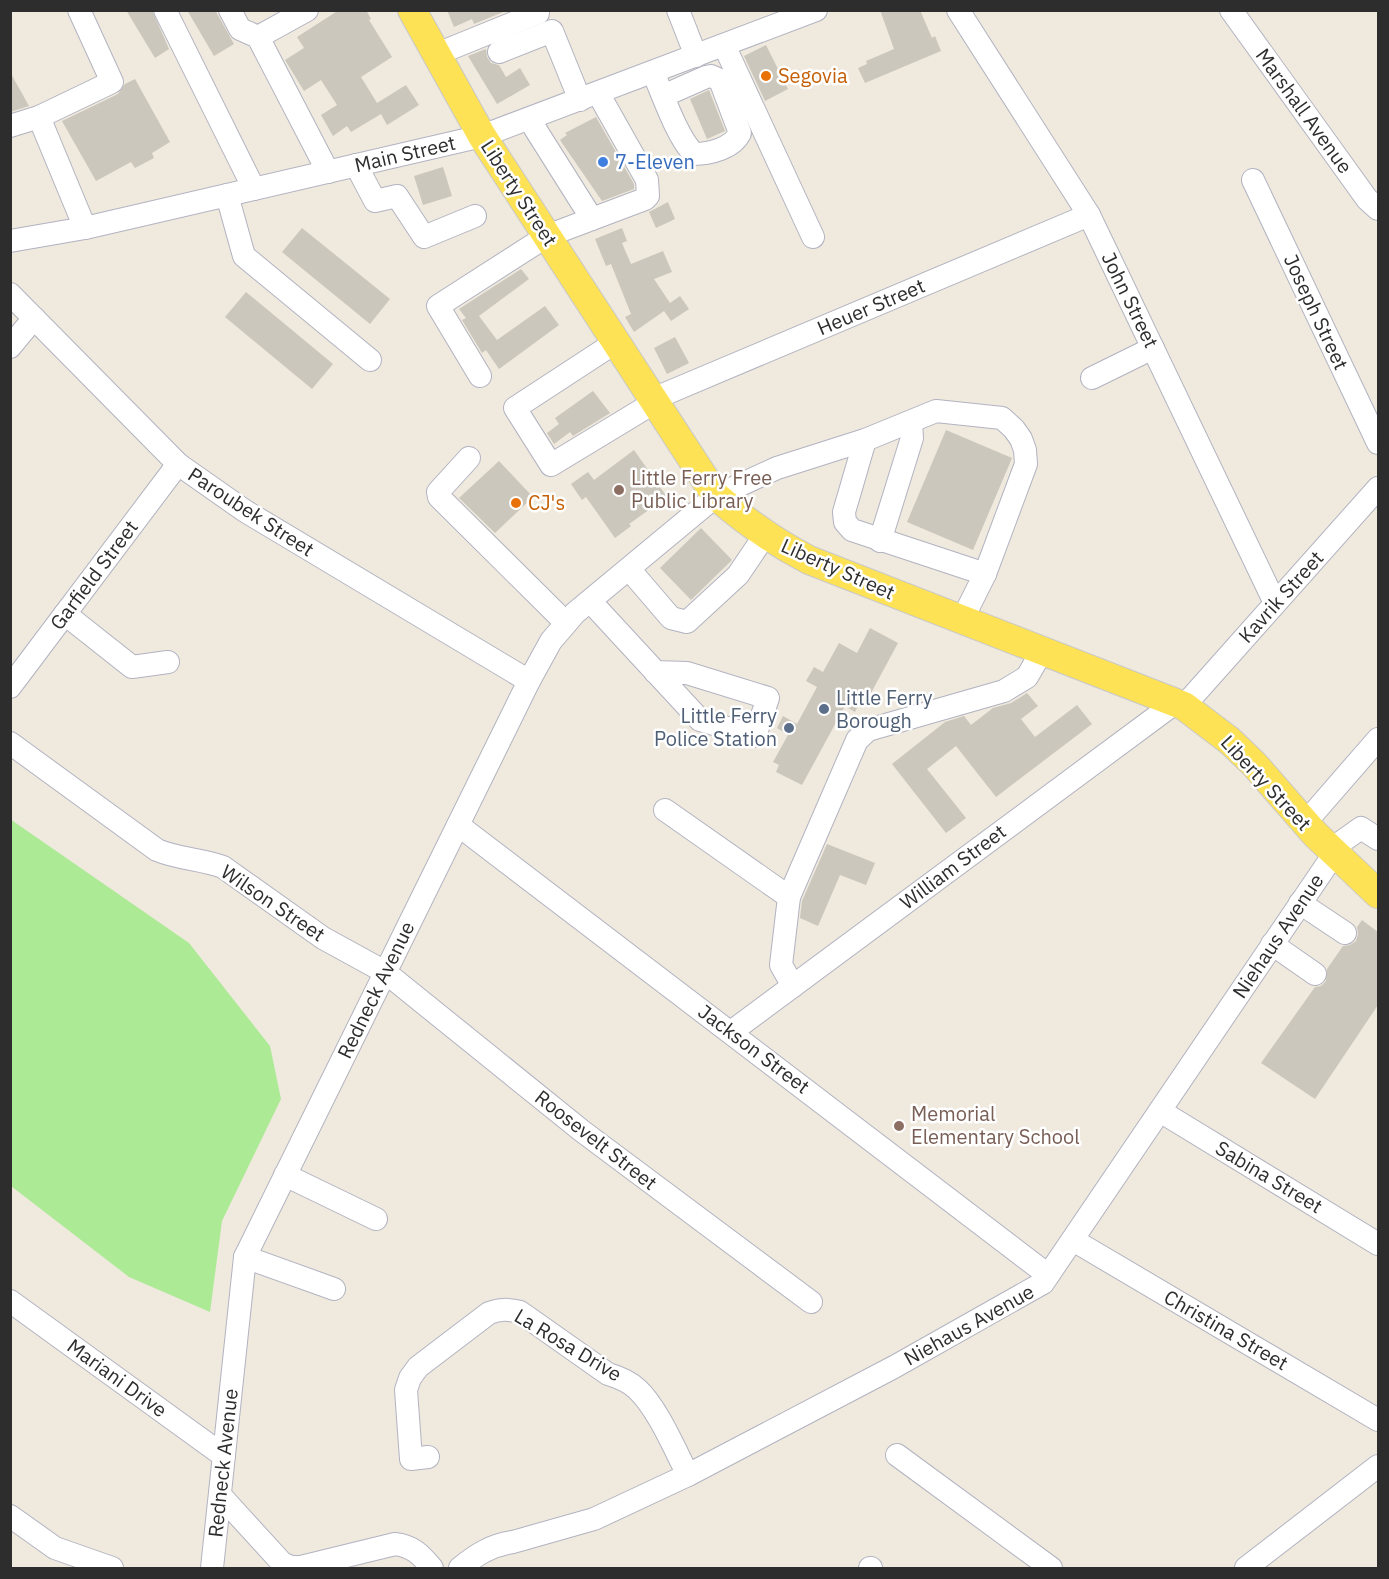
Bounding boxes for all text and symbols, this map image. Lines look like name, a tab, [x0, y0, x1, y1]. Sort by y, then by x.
street label: Marshall Avenue	[1250, 43, 1359, 179]
place label: Segovia	[778, 62, 848, 89]
marker: Segovia	[759, 69, 773, 83]
street label: Main Street	[352, 129, 458, 178]
street label: Liberty Street	[475, 134, 564, 251]
place label: 7-Eleven	[615, 148, 695, 175]
marker: 7-Eleven	[596, 155, 610, 169]
street label: John Street	[1096, 247, 1165, 352]
street label: Joseph Street	[1278, 250, 1355, 374]
street label: Heuer Street	[813, 272, 929, 341]
street label: Paroubek Street	[183, 461, 319, 562]
place label: Little Ferry Free Public Library	[631, 464, 772, 514]
marker: Little Ferry Free Public Library	[612, 483, 626, 497]
place label: CJ's	[528, 489, 565, 516]
marker: CJ's	[509, 496, 523, 510]
street label: Garfield Street	[43, 514, 144, 635]
street label: Liberty Street	[777, 531, 899, 606]
street label: Kavrik Street	[1232, 545, 1329, 649]
place label: Little Ferry Borough	[836, 684, 933, 734]
place label: Little Ferry Police Station	[654, 702, 777, 752]
marker: Little Ferry Borough	[817, 702, 831, 716]
marker: Little Ferry Police Station	[782, 721, 796, 735]
street label: Liberty Street	[1215, 729, 1318, 836]
street label: William Street	[894, 818, 1011, 915]
street label: Wilson Street	[216, 858, 331, 947]
street label: Niehaus Avenue	[1226, 868, 1329, 1003]
street label: Redneck Avenue	[331, 917, 420, 1063]
street label: Jackson Street	[693, 998, 816, 1099]
street label: Roosevelt Street	[530, 1083, 663, 1196]
place label: Memorial Elementary School	[911, 1100, 1080, 1150]
marker: Memorial Elementary School	[892, 1119, 906, 1133]
street label: Sabina Street	[1211, 1134, 1328, 1219]
street label: Niehaus Avenue	[899, 1278, 1039, 1371]
street label: Christina Street	[1159, 1283, 1293, 1376]
street label: La Rosa Drive	[510, 1302, 627, 1387]
street label: Mariani Drive	[62, 1332, 173, 1423]
street label: Redneck Avenue	[201, 1387, 244, 1539]

